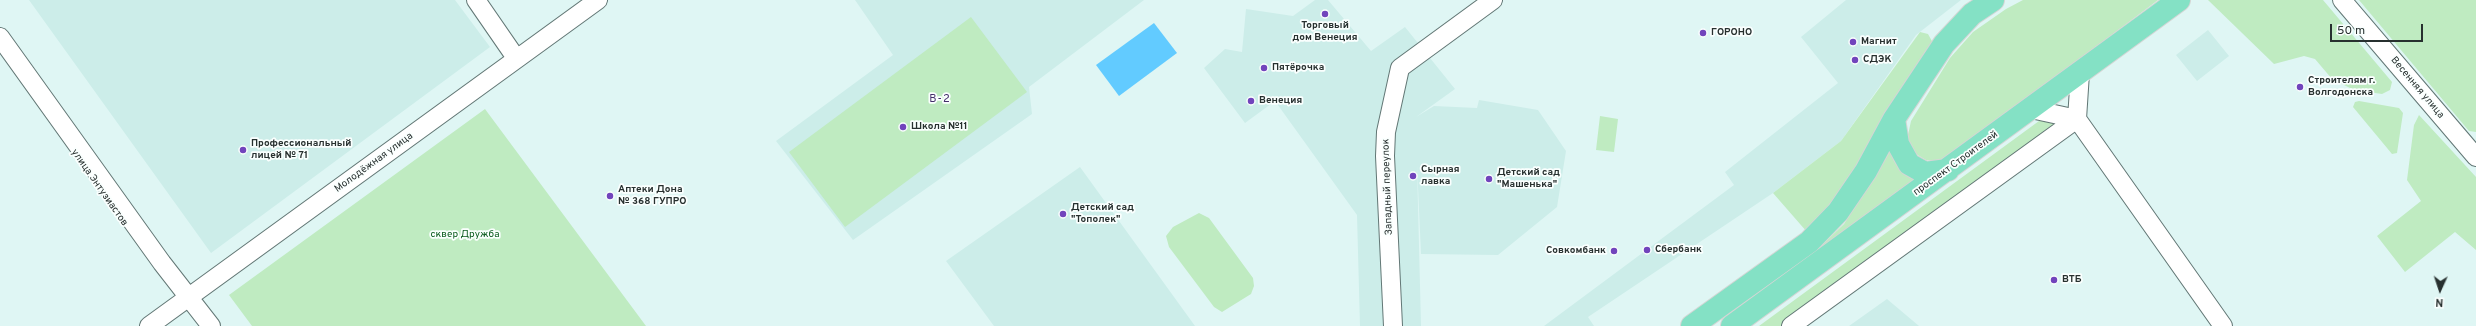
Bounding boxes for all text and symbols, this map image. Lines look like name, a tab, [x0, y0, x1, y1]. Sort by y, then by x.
marker: Торговый дом Венеция	[1320, 9, 1330, 19]
scale bar	[2332, 16, 2425, 42]
place label: Торговый дом Венеция	[1293, 20, 1357, 44]
text: 50 m	[2337, 23, 2365, 39]
place label: ГОРОНО	[1711, 27, 1752, 39]
marker: ГОРОНО	[1698, 28, 1708, 38]
place label: Магнит	[1861, 36, 1897, 48]
marker: Магнит	[1848, 37, 1858, 47]
place label: СДЭК	[1863, 54, 1892, 66]
marker: СДЭК	[1850, 55, 1860, 65]
street label: Весенняя улица	[2388, 55, 2446, 121]
place label: Пятёрочка	[1272, 62, 1324, 74]
marker: Пятёрочка	[1259, 63, 1269, 73]
place label: Строителям г. Волгодонска	[2308, 75, 2375, 98]
marker: Строителям г. Волгодонска	[2295, 82, 2305, 92]
district label: В-2	[929, 93, 951, 107]
place label: Венеция	[1259, 95, 1302, 107]
marker: Венеция	[1246, 96, 1256, 106]
place label: Школа №11	[911, 121, 967, 133]
marker: Школа №11	[898, 122, 908, 132]
street label: проспект Строителей	[1911, 129, 2001, 199]
street label: Молодёжная улица	[332, 131, 416, 195]
place label: Профессиональный лицей № 71	[251, 138, 352, 162]
street label: Западный переулок	[1380, 138, 1396, 236]
marker: Профессиональный лицей № 71	[238, 145, 248, 155]
street label: улица Энтузиастов	[68, 147, 130, 229]
place label: Сырная лавка	[1421, 164, 1460, 188]
place label: Детский сад "Машенька"	[1497, 167, 1560, 190]
marker: Сырная лавка	[1408, 171, 1418, 181]
marker: Детский сад "Машенька"	[1484, 174, 1494, 184]
place label: Аптеки Дона № 368 ГУПРО	[618, 184, 686, 208]
marker: Аптеки Дона № 368 ГУПРО	[605, 191, 615, 201]
place label: Детский сад "Тополек"	[1071, 202, 1134, 226]
marker: Детский сад "Тополек"	[1058, 209, 1068, 219]
park label: сквер Дружба	[431, 229, 499, 241]
place label: Сбербанк	[1655, 244, 1702, 256]
place label: Совкомбанк	[1546, 245, 1606, 257]
marker: Сбербанк	[1642, 245, 1652, 255]
marker: Совкомбанк	[1609, 246, 1619, 256]
north arrow	[2420, 270, 2460, 310]
place label: ВТБ	[2062, 274, 2082, 286]
marker: ВТБ	[2049, 275, 2059, 285]
text: N	[2435, 295, 2444, 309]

